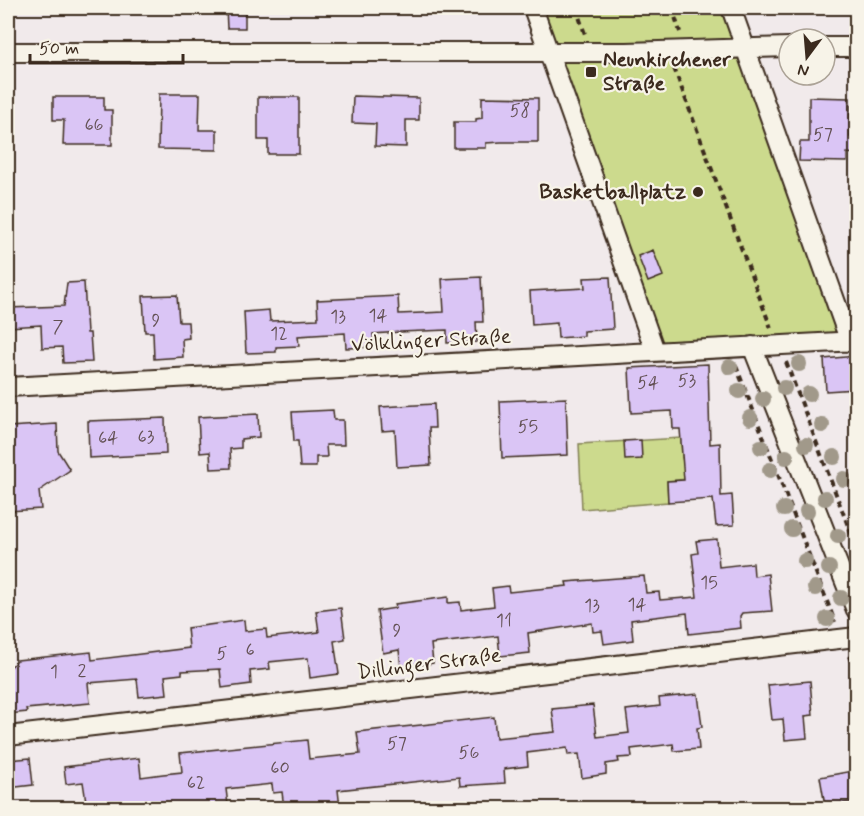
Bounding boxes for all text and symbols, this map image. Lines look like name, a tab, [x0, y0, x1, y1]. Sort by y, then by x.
scale bar	[30, 27, 183, 65]
north arrow	[777, 27, 837, 87]
text: 50 m	[39, 37, 79, 61]
place label: Neunkirchener Straße	[603, 46, 732, 98]
text: N	[795, 58, 811, 82]
marker: Neunkirchener Straße	[584, 65, 598, 79]
house number: 58	[510, 99, 530, 123]
house number: 66	[84, 113, 104, 137]
house number: 57	[813, 123, 833, 147]
place label: Basketballplatz	[539, 178, 687, 206]
marker: Basketballplatz	[691, 185, 705, 199]
house number: 14	[369, 304, 388, 328]
house number: 13	[330, 305, 346, 329]
house number: 9	[152, 309, 161, 333]
house number: 7	[53, 315, 64, 339]
house number: 12	[270, 322, 288, 346]
street label: Völklinger Straße	[350, 323, 512, 361]
house number: 53	[678, 369, 697, 393]
house number: 54	[637, 371, 659, 395]
house number: 55	[518, 415, 538, 439]
house number: 63	[138, 425, 155, 449]
house number: 64	[98, 426, 118, 450]
house number: 15	[700, 571, 718, 595]
house number: 14	[628, 593, 647, 617]
house number: 13	[584, 594, 600, 618]
house number: 11	[496, 609, 512, 633]
house number: 9	[393, 619, 402, 643]
house number: 6	[245, 638, 255, 662]
street label: Dillinger Straße	[355, 641, 503, 689]
house number: 5	[217, 642, 228, 666]
house number: 2	[78, 659, 87, 683]
house number: 1	[50, 660, 58, 684]
house number: 57	[387, 732, 407, 756]
house number: 56	[459, 741, 479, 765]
house number: 60	[270, 756, 290, 780]
house number: 62	[187, 771, 205, 795]

